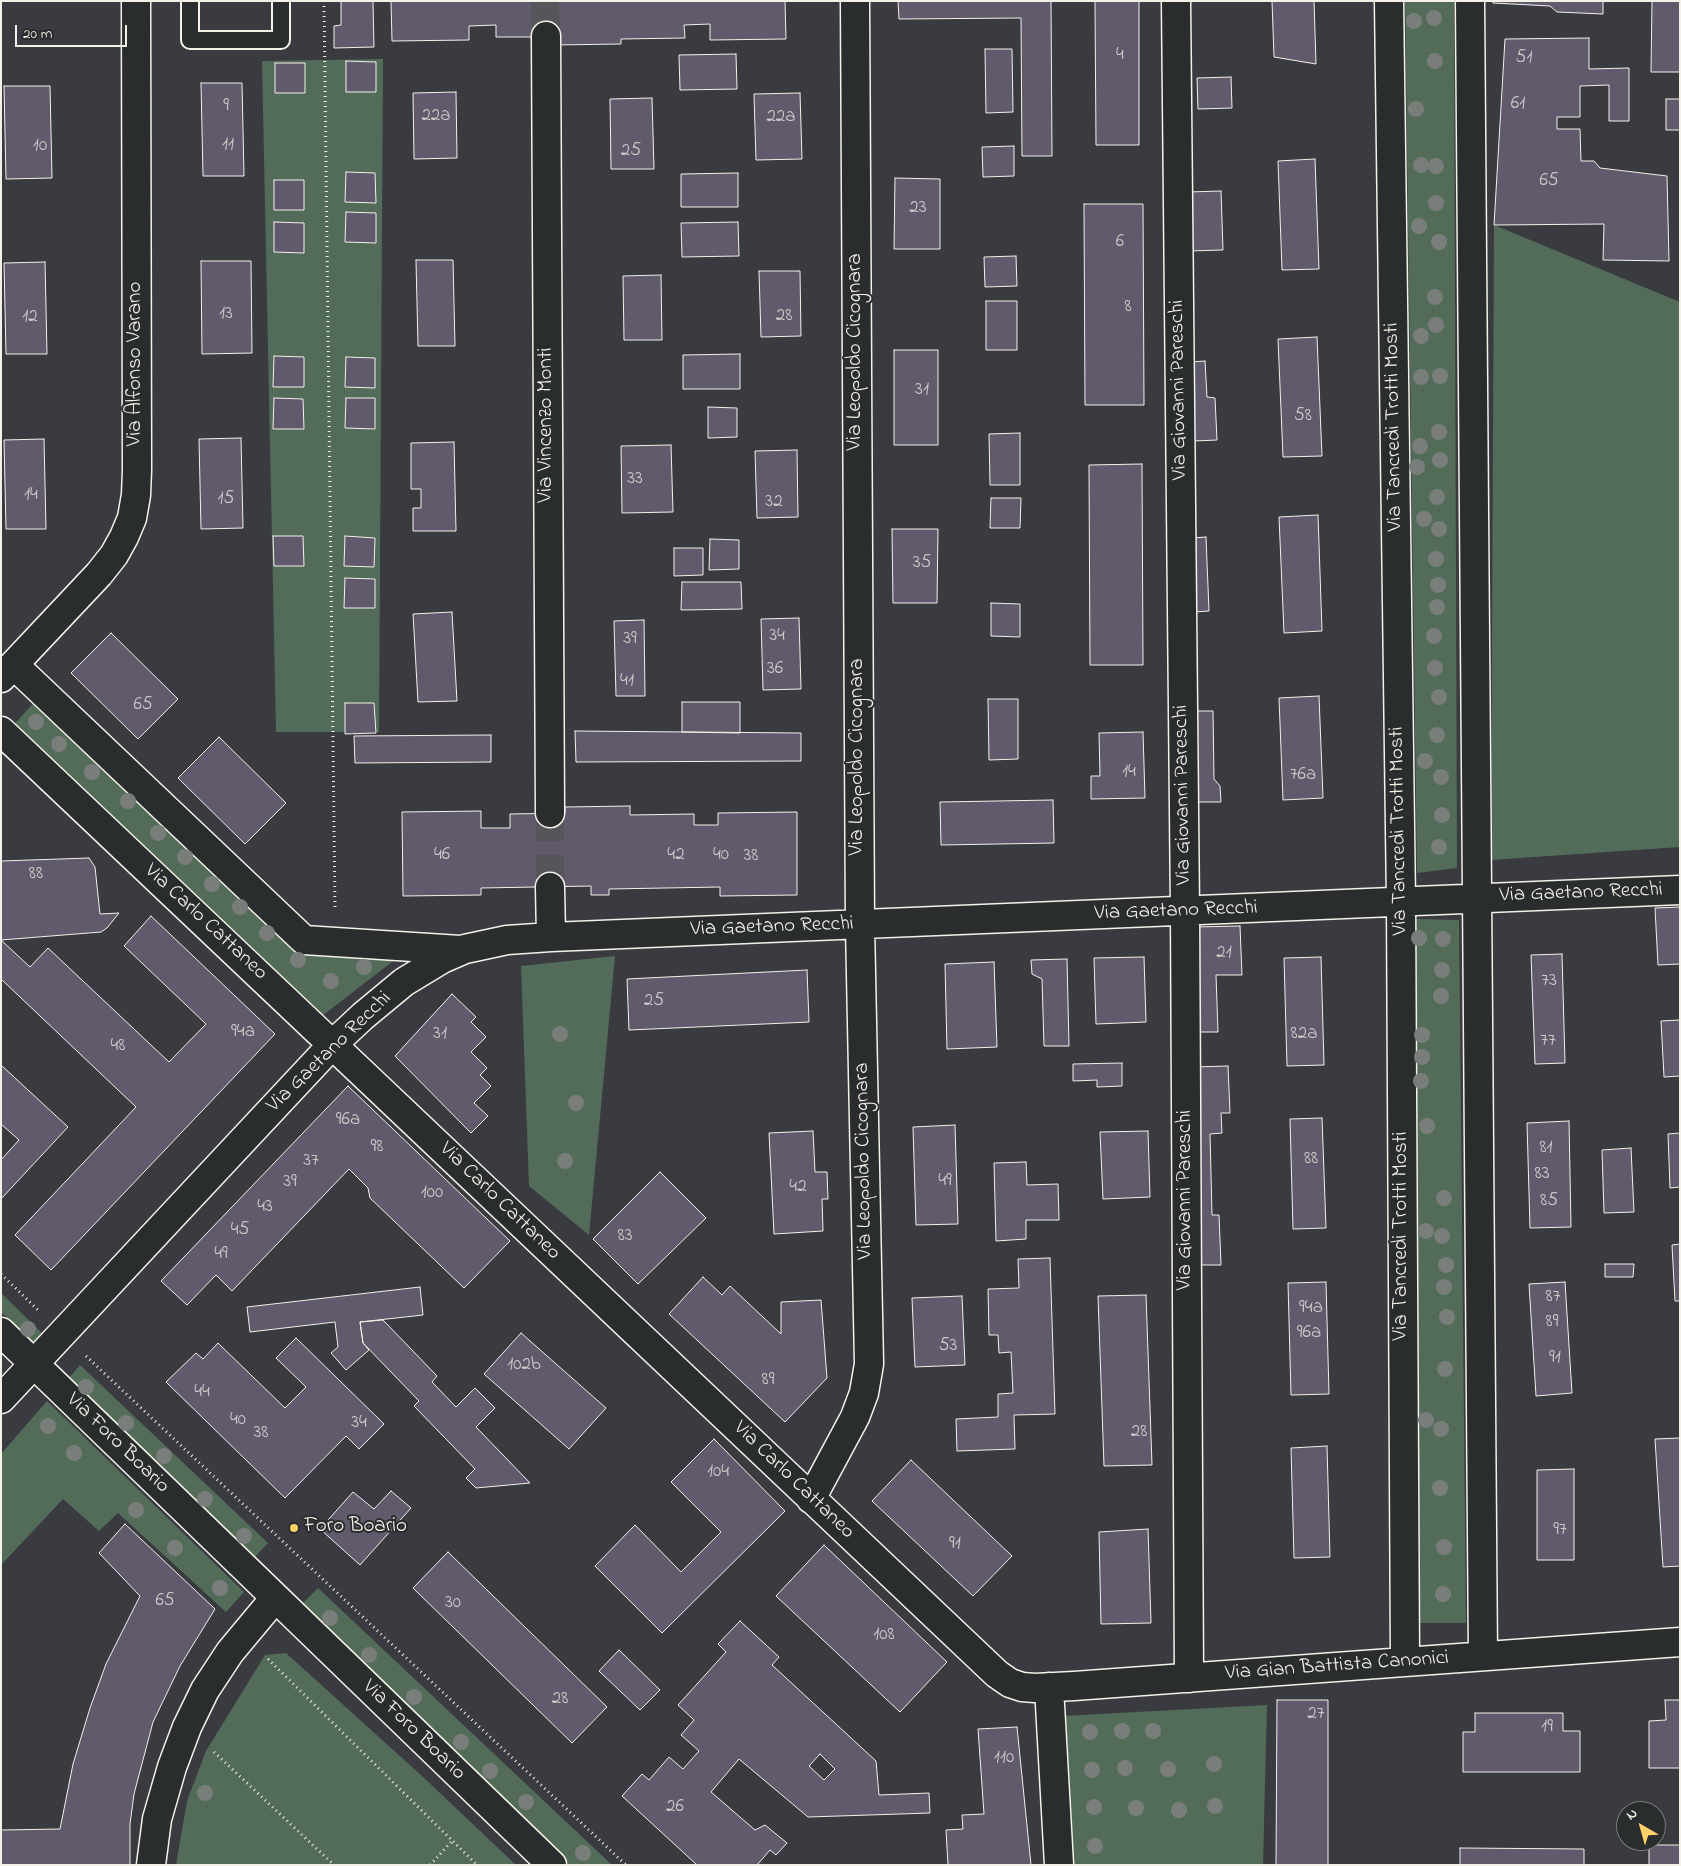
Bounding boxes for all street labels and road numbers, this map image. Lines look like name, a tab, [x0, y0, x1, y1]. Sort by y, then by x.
street label: Via Leopoldo Cicognara	[844, 253, 870, 451]
street label: Via Alfonso Varano	[124, 282, 150, 446]
street label: Via Giovanni Pareschi	[1166, 300, 1194, 480]
street label: Via Tancredi Trotti Mosti	[1381, 322, 1409, 532]
street label: Via Vincenzo Monti	[535, 347, 561, 503]
street label: Via Leopoldo Cicognara	[846, 658, 872, 856]
street label: Via Giovanni Pareschi	[1170, 705, 1198, 885]
street label: Via Tancredi Trotti Mosti	[1386, 726, 1414, 936]
street label: Via Carlo Cattaneo	[138, 859, 272, 987]
street label: Via Gaetano Recchi	[1499, 879, 1663, 909]
street label: Via Gaetano Recchi	[1094, 897, 1258, 927]
street label: Via Gaetano Recchi	[690, 913, 854, 943]
street label: Via Gaetano Recchi	[262, 987, 398, 1119]
street label: Via Leopoldo Cicognara	[851, 1062, 879, 1260]
street label: Via Giovanni Pareschi	[1174, 1110, 1200, 1290]
street label: Via Tancredi Trotti Mosti	[1390, 1132, 1416, 1340]
street label: Via Carlo Cattaneo	[433, 1138, 565, 1266]
street label: Via Foro Boario	[60, 1388, 174, 1500]
street label: Via Carlo Cattaneo	[727, 1417, 859, 1545]
street label: Via Gian Battista Canonici	[1224, 1647, 1450, 1687]
street label: Via Foro Boario	[356, 1675, 470, 1787]

